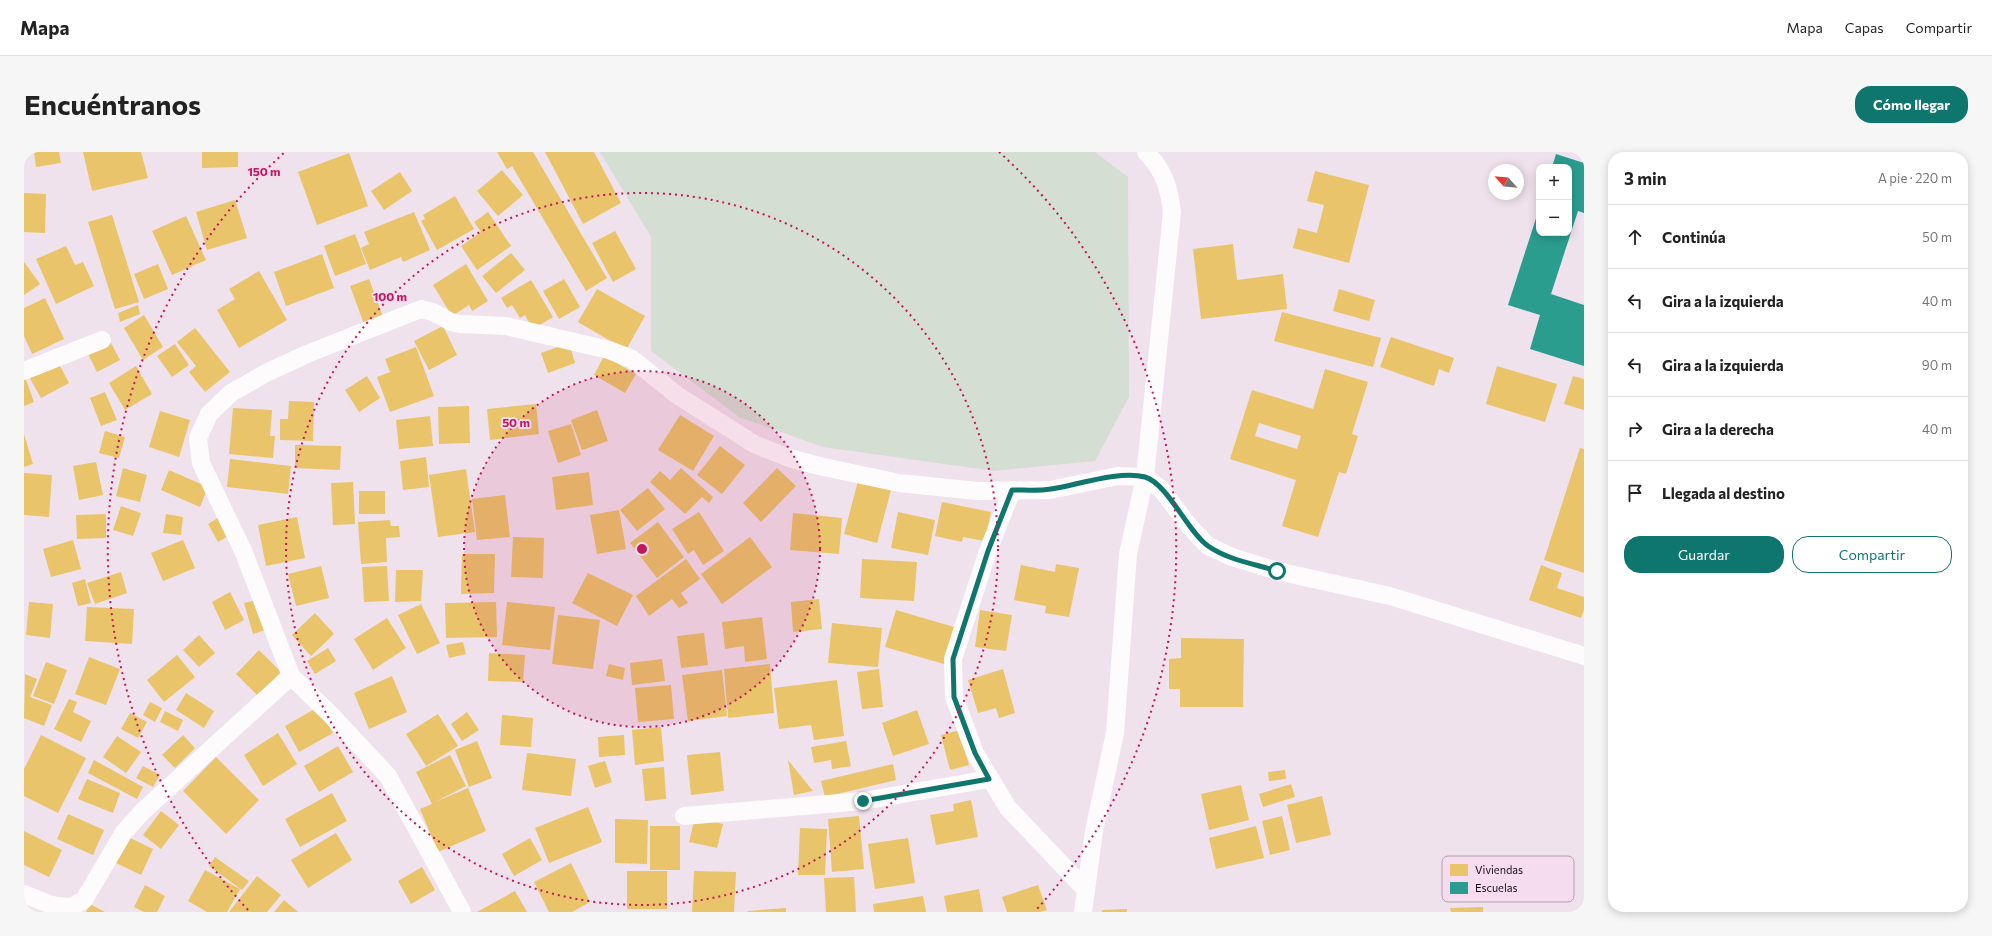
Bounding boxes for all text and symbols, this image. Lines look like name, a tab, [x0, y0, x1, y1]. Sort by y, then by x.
text: Mapa	[20, 16, 69, 39]
text: Mapa	[1787, 19, 1823, 36]
text: Capas	[1845, 19, 1884, 36]
text: Compartir	[1906, 19, 1972, 36]
button: Cómo llegar	[1855, 86, 1968, 123]
text: Encuéntranos	[24, 87, 201, 121]
text: 150 m	[247, 164, 281, 178]
north arrow	[1488, 164, 1524, 200]
map controls	[1536, 164, 1572, 236]
button: +	[1536, 164, 1572, 200]
text: 3 min	[1624, 168, 1667, 189]
text: A pie · 220 m	[1878, 170, 1952, 186]
button: −	[1536, 200, 1572, 236]
icon: ahead	[1624, 226, 1646, 248]
text: Continúa	[1662, 228, 1726, 246]
text: 50 m	[1922, 229, 1952, 245]
text: 100 m	[373, 289, 407, 303]
icon: left	[1624, 290, 1646, 312]
text: Gira a la izquierda	[1662, 292, 1784, 310]
text: 40 m	[1922, 293, 1952, 309]
icon: left	[1624, 354, 1646, 376]
text: Gira a la izquierda	[1662, 356, 1784, 374]
text: 90 m	[1922, 357, 1952, 373]
text: 50 m	[502, 415, 530, 429]
icon: right	[1624, 418, 1646, 440]
text: Gira a la derecha	[1662, 420, 1774, 438]
text: 40 m	[1922, 421, 1952, 437]
icon: arrive	[1624, 482, 1646, 504]
text: Llegada al destino	[1662, 484, 1785, 502]
button: Guardar	[1624, 536, 1784, 573]
button: Compartir	[1792, 536, 1952, 573]
centre of rings	[635, 542, 649, 556]
route start	[1268, 562, 1286, 580]
route end	[854, 792, 872, 810]
legend	[1442, 856, 1574, 902]
text: Viviendas	[1475, 863, 1523, 876]
text: Escuelas	[1475, 881, 1517, 894]

